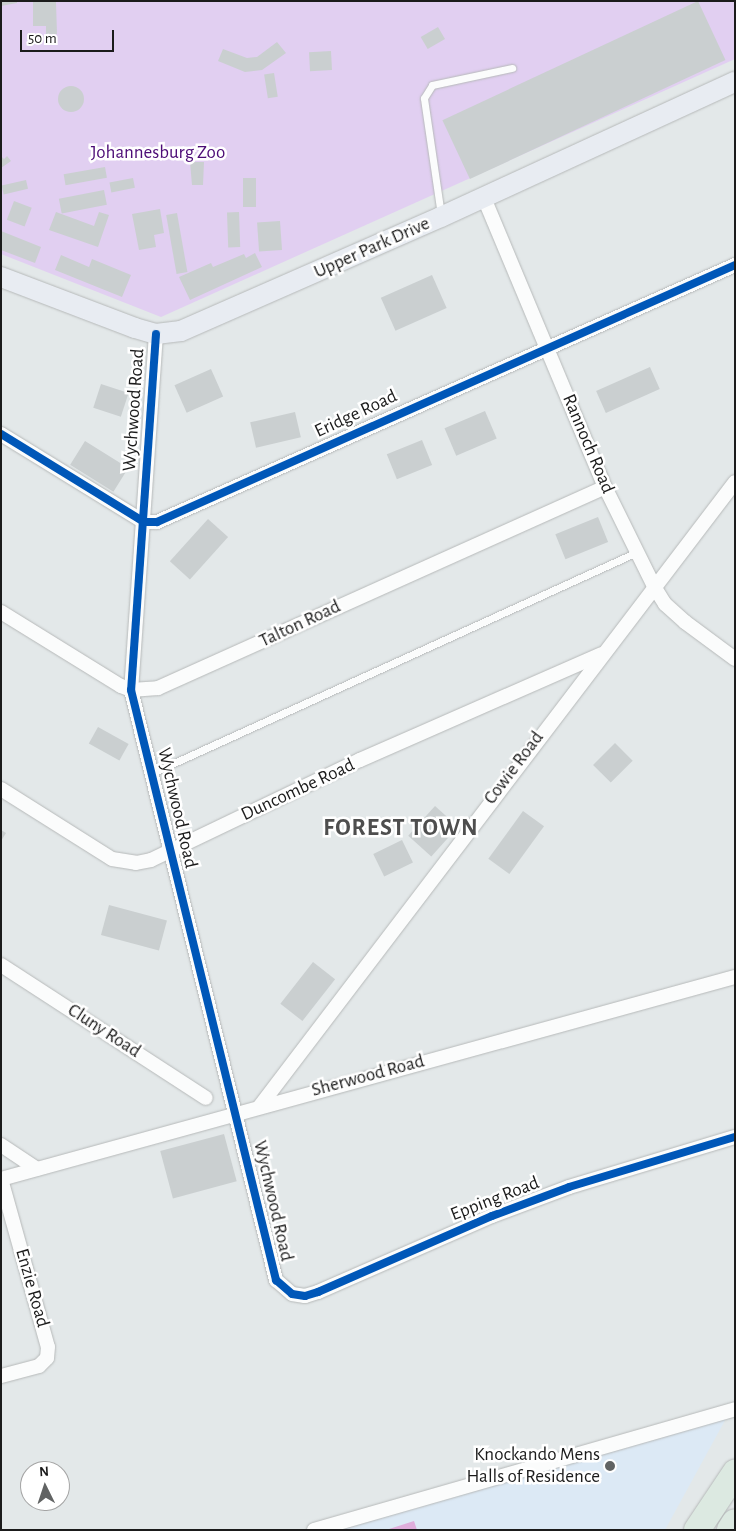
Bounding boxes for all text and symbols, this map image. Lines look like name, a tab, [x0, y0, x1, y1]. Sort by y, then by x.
scale bar	[22, 20, 116, 52]
text: 50 m	[28, 31, 57, 46]
park label: Johannesburg Zoo	[91, 142, 225, 164]
street label: Upper Park Drive	[311, 212, 433, 284]
street label: Wychwood Road	[118, 348, 150, 472]
street label: Eridge Road	[311, 385, 401, 443]
street label: Rannoch Road	[557, 391, 619, 497]
street label: Talton Road	[256, 595, 344, 653]
street label: Cowie Road	[479, 727, 549, 809]
street label: Wychwood Road	[152, 745, 202, 871]
street label: Duncombe Road	[238, 754, 358, 826]
district label: FOREST TOWN	[322, 815, 480, 843]
street label: Cluny Road	[63, 999, 145, 1063]
street label: Sherwood Road	[309, 1050, 427, 1102]
street label: Wychwood Road	[248, 1138, 298, 1264]
street label: Epping Road	[447, 1172, 543, 1226]
street label: Enzie Road	[10, 1246, 54, 1330]
place label: Knockando Mens Halls of Residence	[466, 1444, 600, 1488]
marker: Knockando Mens Halls of Residence	[604, 1460, 616, 1472]
north arrow	[20, 1461, 70, 1511]
text: N	[39, 1465, 49, 1479]

